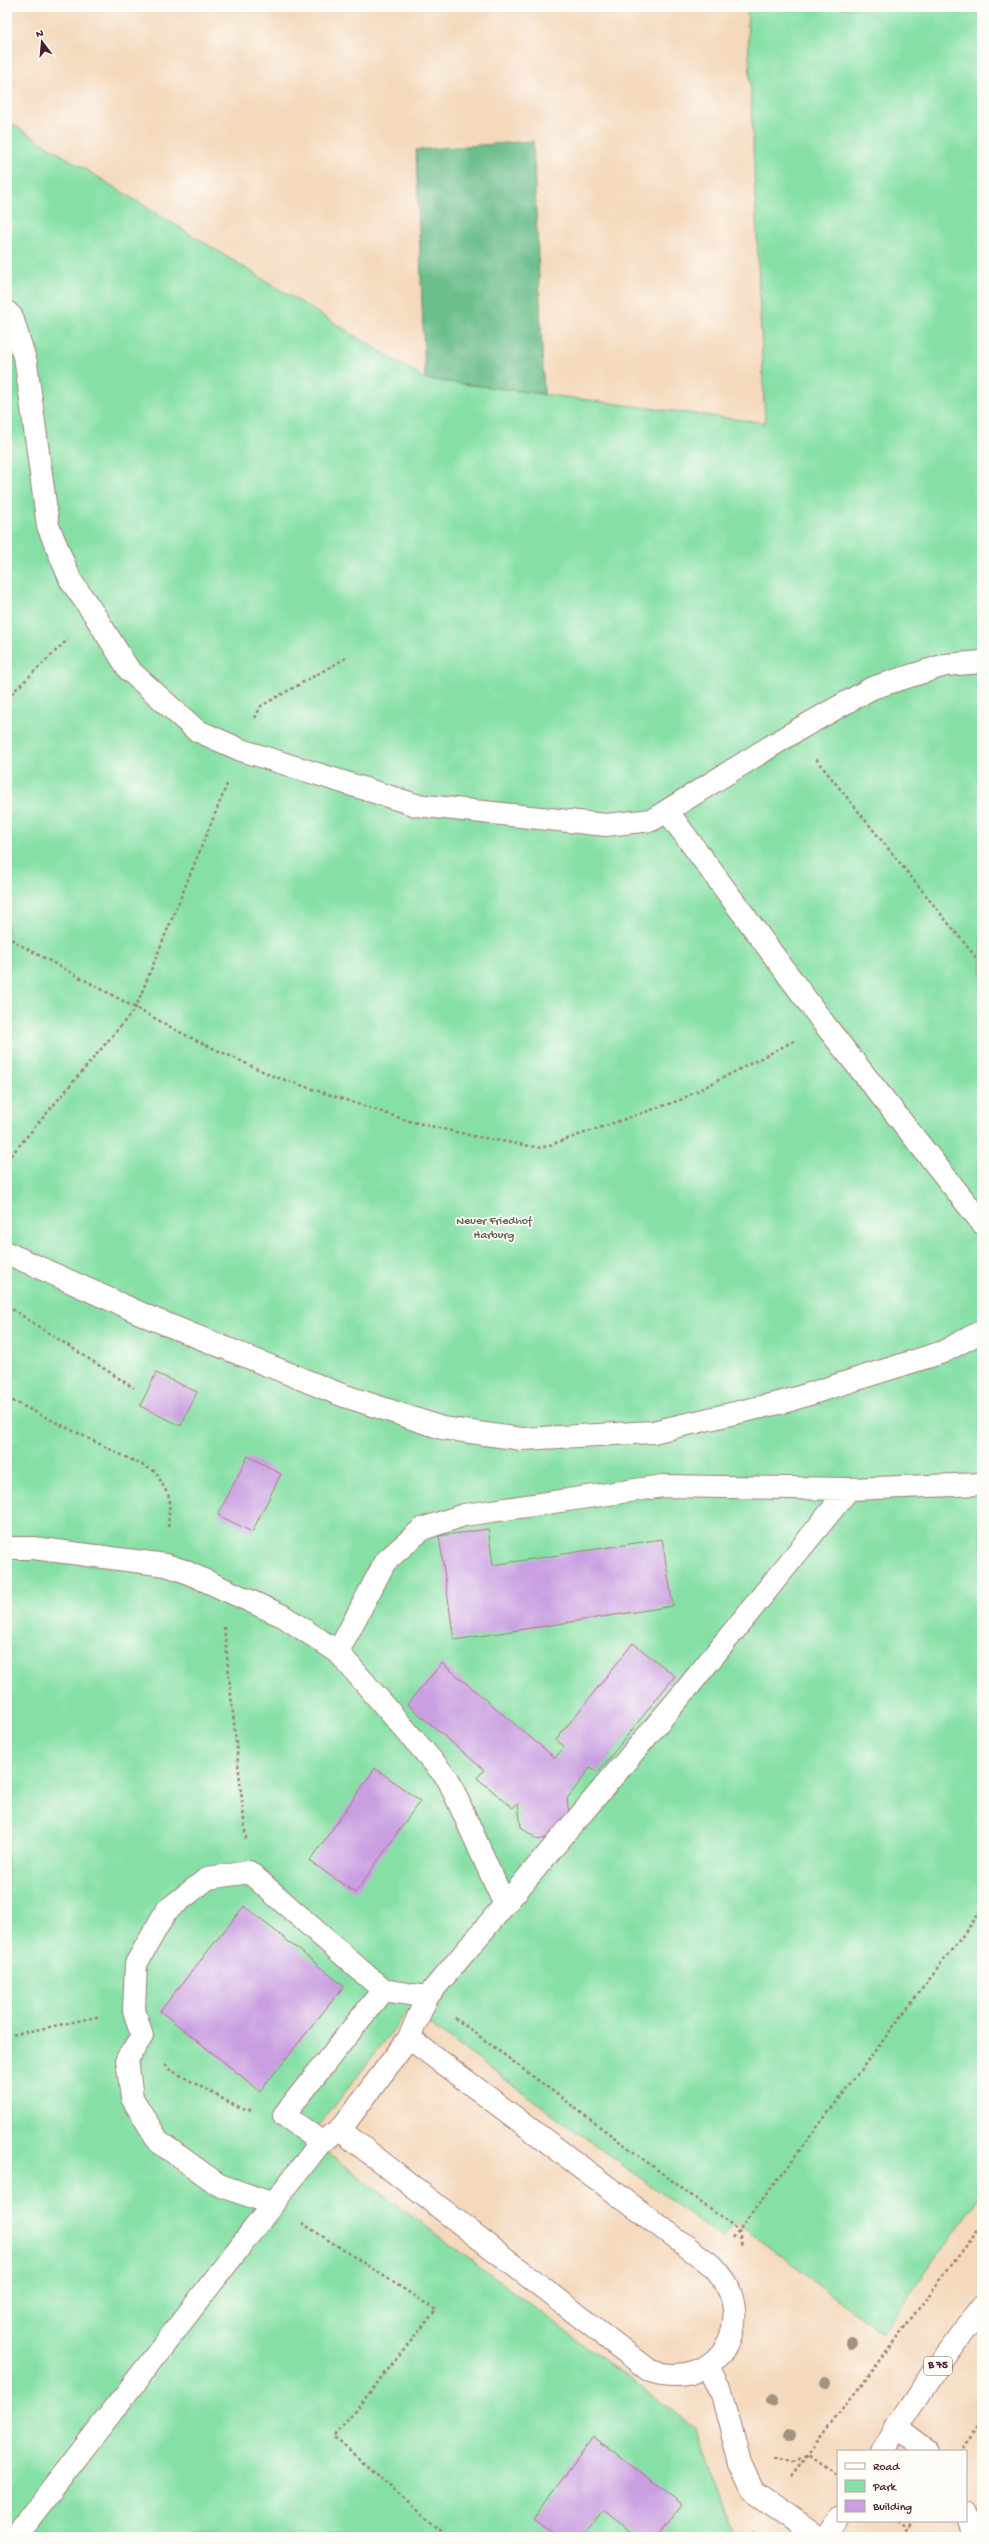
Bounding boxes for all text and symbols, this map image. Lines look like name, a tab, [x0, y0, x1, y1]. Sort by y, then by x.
north arrow	[22, 22, 62, 62]
text: N	[35, 28, 45, 41]
park label: Neuer Friedhof Harburg	[456, 1215, 533, 1243]
road number: B 75	[924, 2357, 952, 2375]
legend	[837, 2450, 967, 2522]
text: Road	[873, 2461, 900, 2475]
text: Park	[872, 2481, 898, 2495]
text: Building	[872, 2501, 912, 2515]

